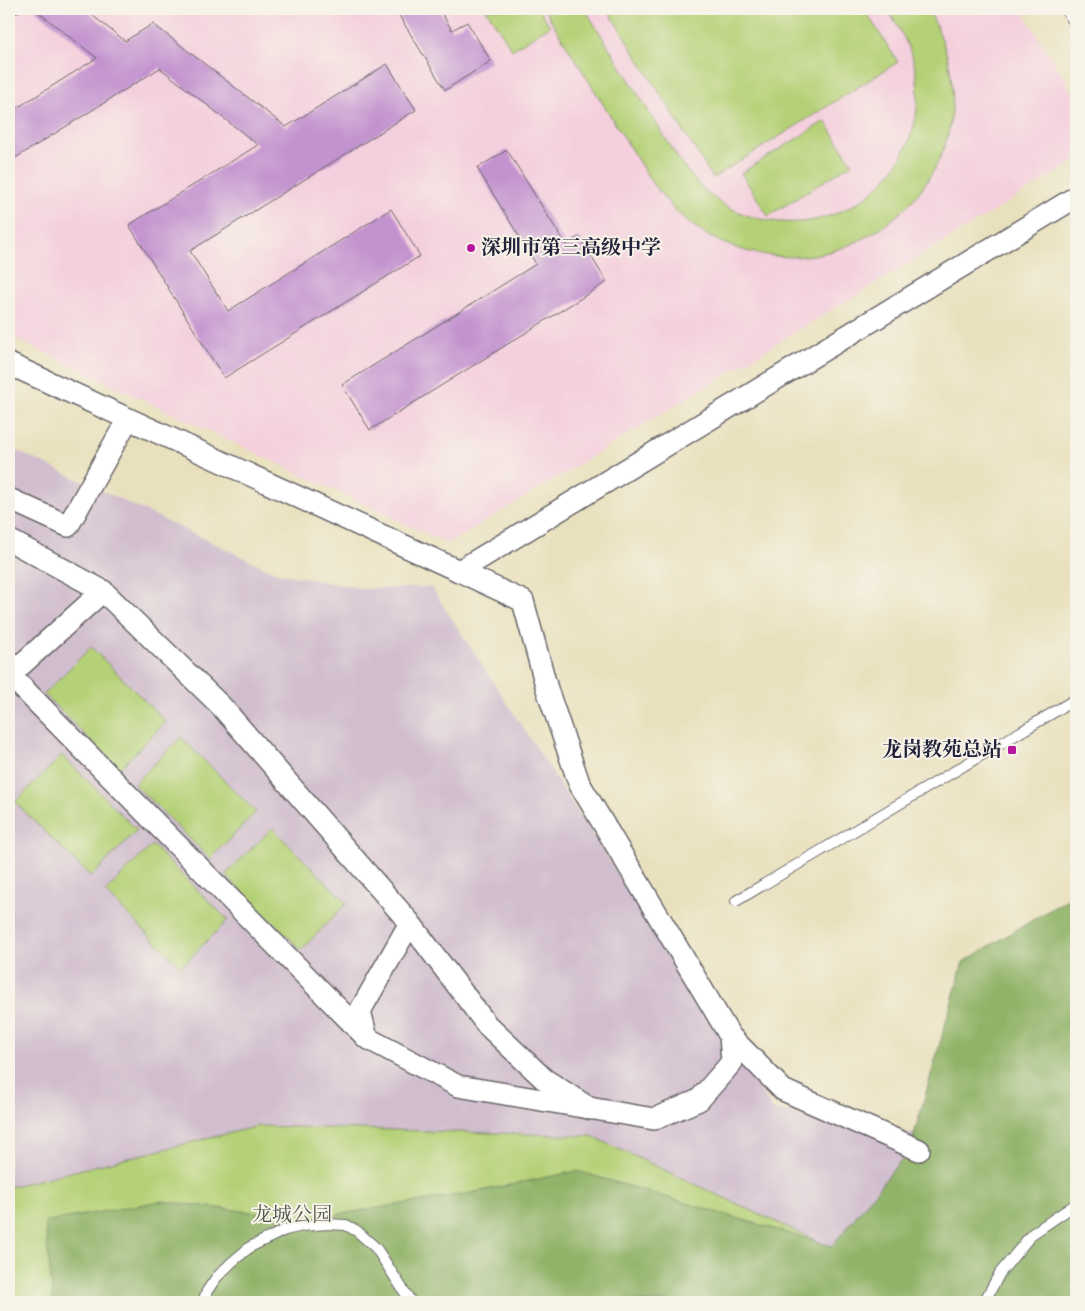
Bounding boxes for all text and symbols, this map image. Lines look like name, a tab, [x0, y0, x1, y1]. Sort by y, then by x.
place label: 深圳市第三高级中学	[481, 236, 661, 261]
marker: 深圳市第三高级中学	[465, 242, 477, 254]
place label: 龙岗教苑总站	[882, 738, 1002, 763]
marker: 龙岗教苑总站	[1006, 744, 1018, 756]
park label: 龙城公园	[252, 1203, 332, 1228]

